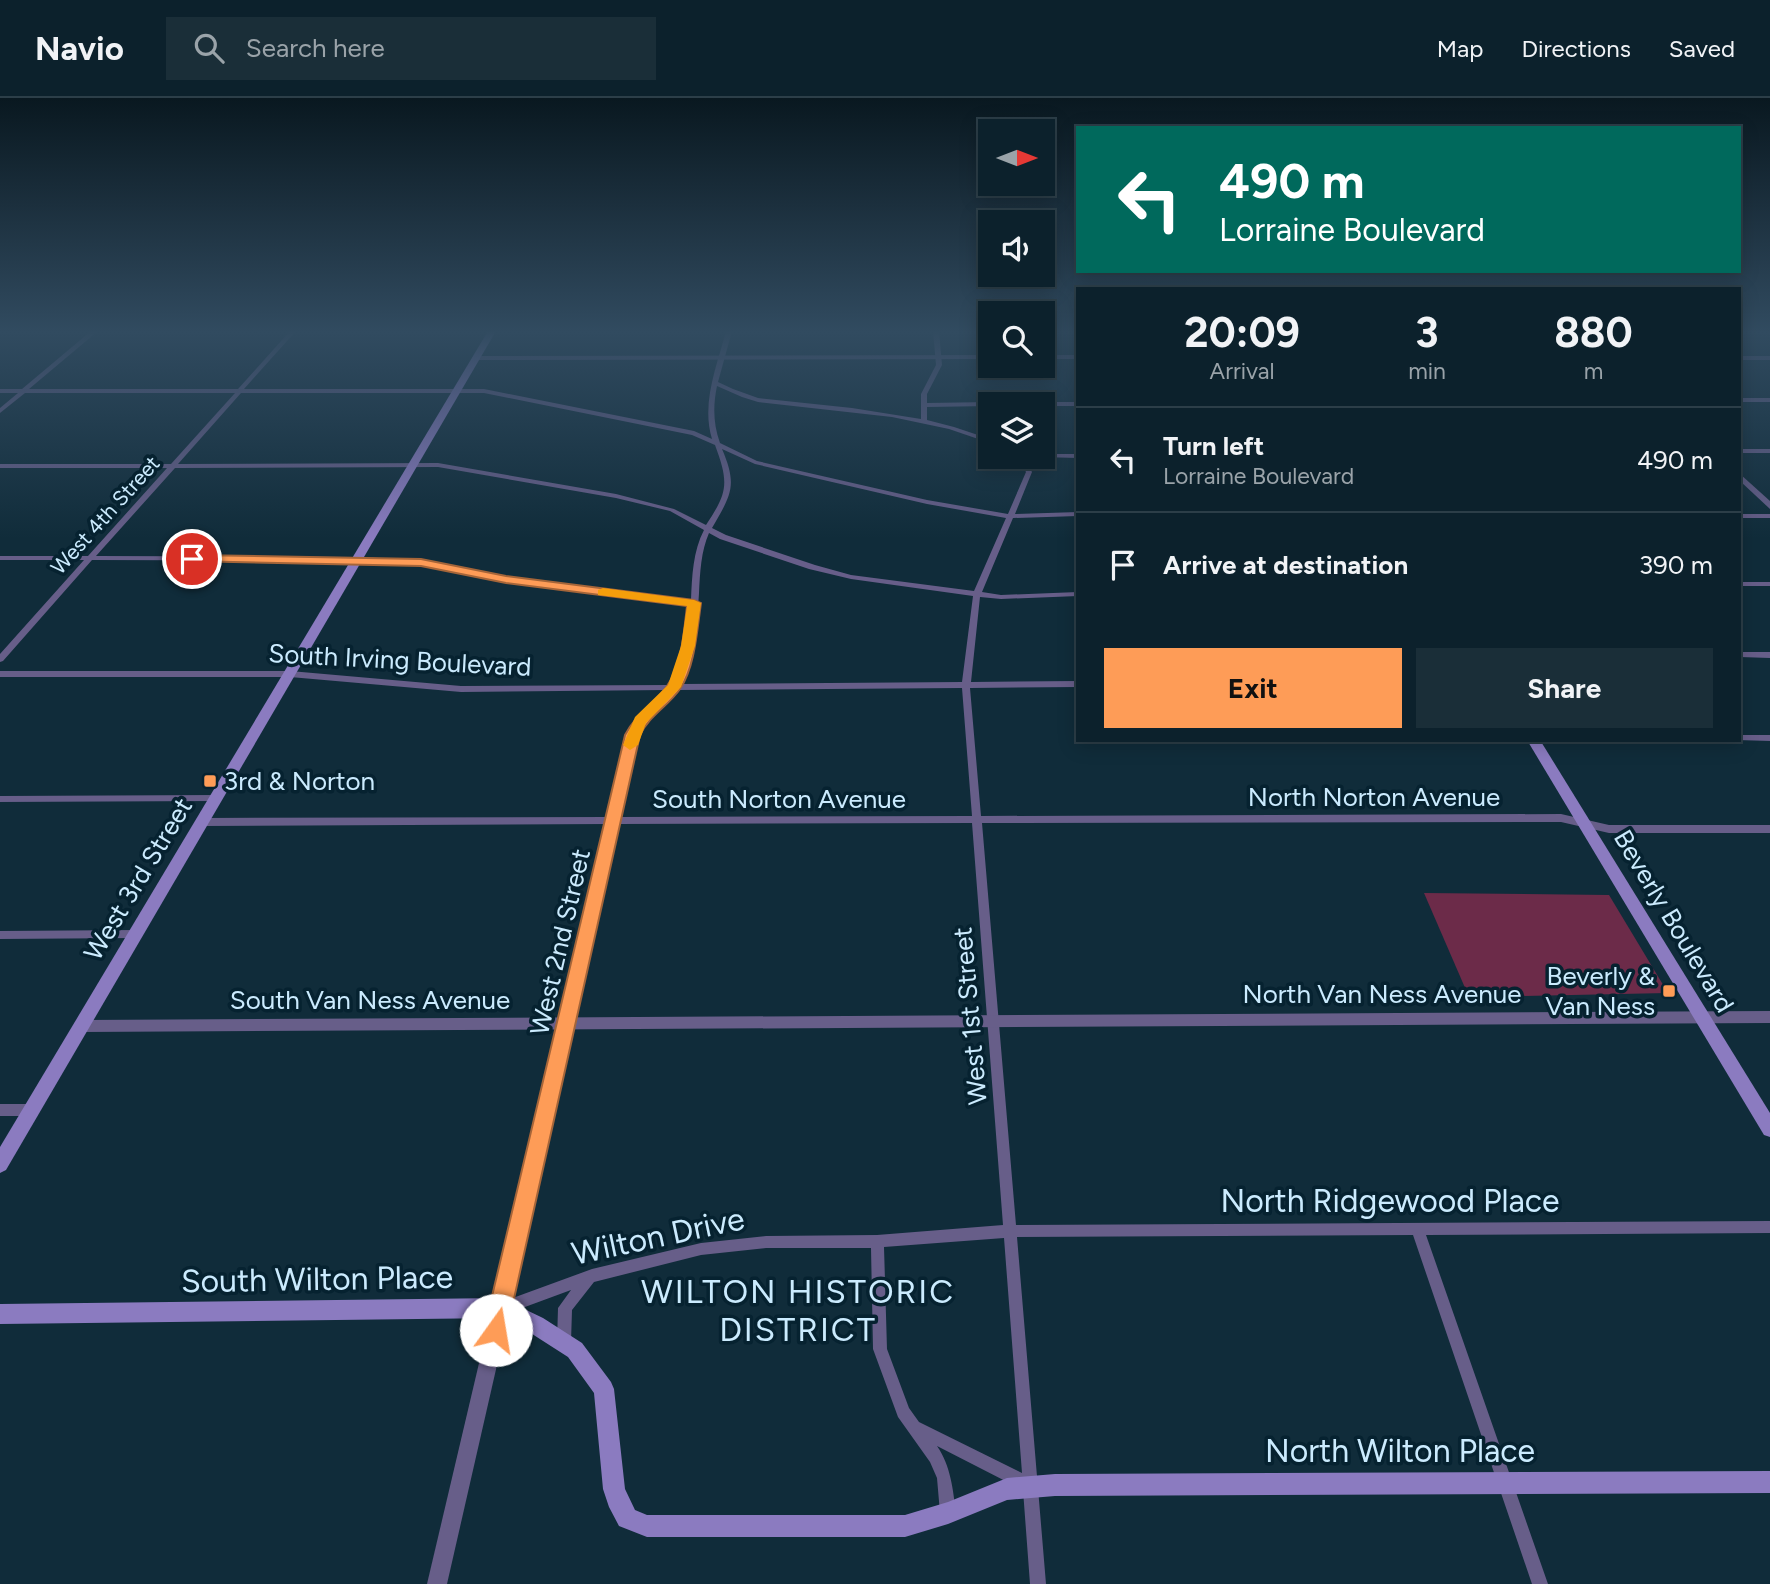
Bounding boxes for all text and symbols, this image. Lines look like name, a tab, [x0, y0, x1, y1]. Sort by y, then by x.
search box	[166, 17, 656, 80]
text: Navio	[35, 29, 124, 68]
icon: search	[190, 29, 228, 67]
text: Search here	[246, 32, 385, 64]
text: Map	[1437, 34, 1483, 63]
text: Directions	[1521, 34, 1631, 63]
text: Saved	[1669, 34, 1735, 63]
north arrow	[978, 119, 1055, 196]
map controls	[978, 119, 1055, 469]
text: 490 m	[1219, 151, 1365, 210]
icon: left	[1104, 154, 1195, 245]
button: sound	[978, 210, 1055, 287]
text: Lorraine Boulevard	[1219, 211, 1485, 249]
button: search	[978, 301, 1055, 378]
text: 20:09	[1184, 307, 1300, 358]
text: 3	[1415, 307, 1439, 358]
text: 880	[1554, 307, 1633, 358]
text: Arrival	[1210, 357, 1275, 385]
text: min	[1408, 357, 1446, 385]
text: m	[1584, 357, 1603, 385]
button: layers	[978, 392, 1055, 469]
text: Turn left	[1163, 430, 1264, 462]
icon: left	[1104, 441, 1142, 479]
text: 490 m	[1637, 444, 1713, 476]
street label: West 4th Street	[45, 451, 165, 579]
text: Lorraine Boulevard	[1163, 462, 1354, 490]
pin	[162, 529, 222, 589]
icon: arrive	[173, 540, 211, 578]
icon: arrive	[1104, 546, 1142, 584]
text: Arrive at destination	[1163, 549, 1408, 581]
text: 390 m	[1639, 549, 1713, 581]
street label: South Irving Boulevard	[268, 637, 532, 683]
button: Exit	[1104, 648, 1402, 728]
button: Share	[1416, 648, 1713, 728]
place label: 3rd & Norton	[224, 765, 375, 797]
marker: 3rd & Norton	[202, 773, 218, 789]
street label: North Norton Avenue	[1248, 781, 1500, 813]
street label: South Norton Avenue	[652, 783, 906, 815]
street label: West 3rd Street	[77, 792, 199, 966]
street label: Beverly Boulevard	[1607, 824, 1741, 1018]
street label: West 2nd Street	[523, 846, 597, 1038]
street label: West 1st Street	[946, 926, 994, 1106]
place label: Beverly & Van Ness	[1545, 960, 1655, 1022]
street label: North Van Ness Avenue	[1243, 978, 1521, 1010]
marker: Beverly & Van Ness	[1661, 983, 1677, 999]
street label: South Van Ness Avenue	[230, 984, 510, 1016]
street label: North Ridgewood Place	[1220, 1182, 1560, 1220]
street label: Wilton Drive	[568, 1199, 748, 1273]
street label: South Wilton Place	[181, 1258, 453, 1300]
district label: WILTON HISTORIC DISTRICT	[641, 1272, 955, 1349]
position arrow	[459, 1293, 533, 1367]
street label: North Wilton Place	[1265, 1432, 1535, 1470]

